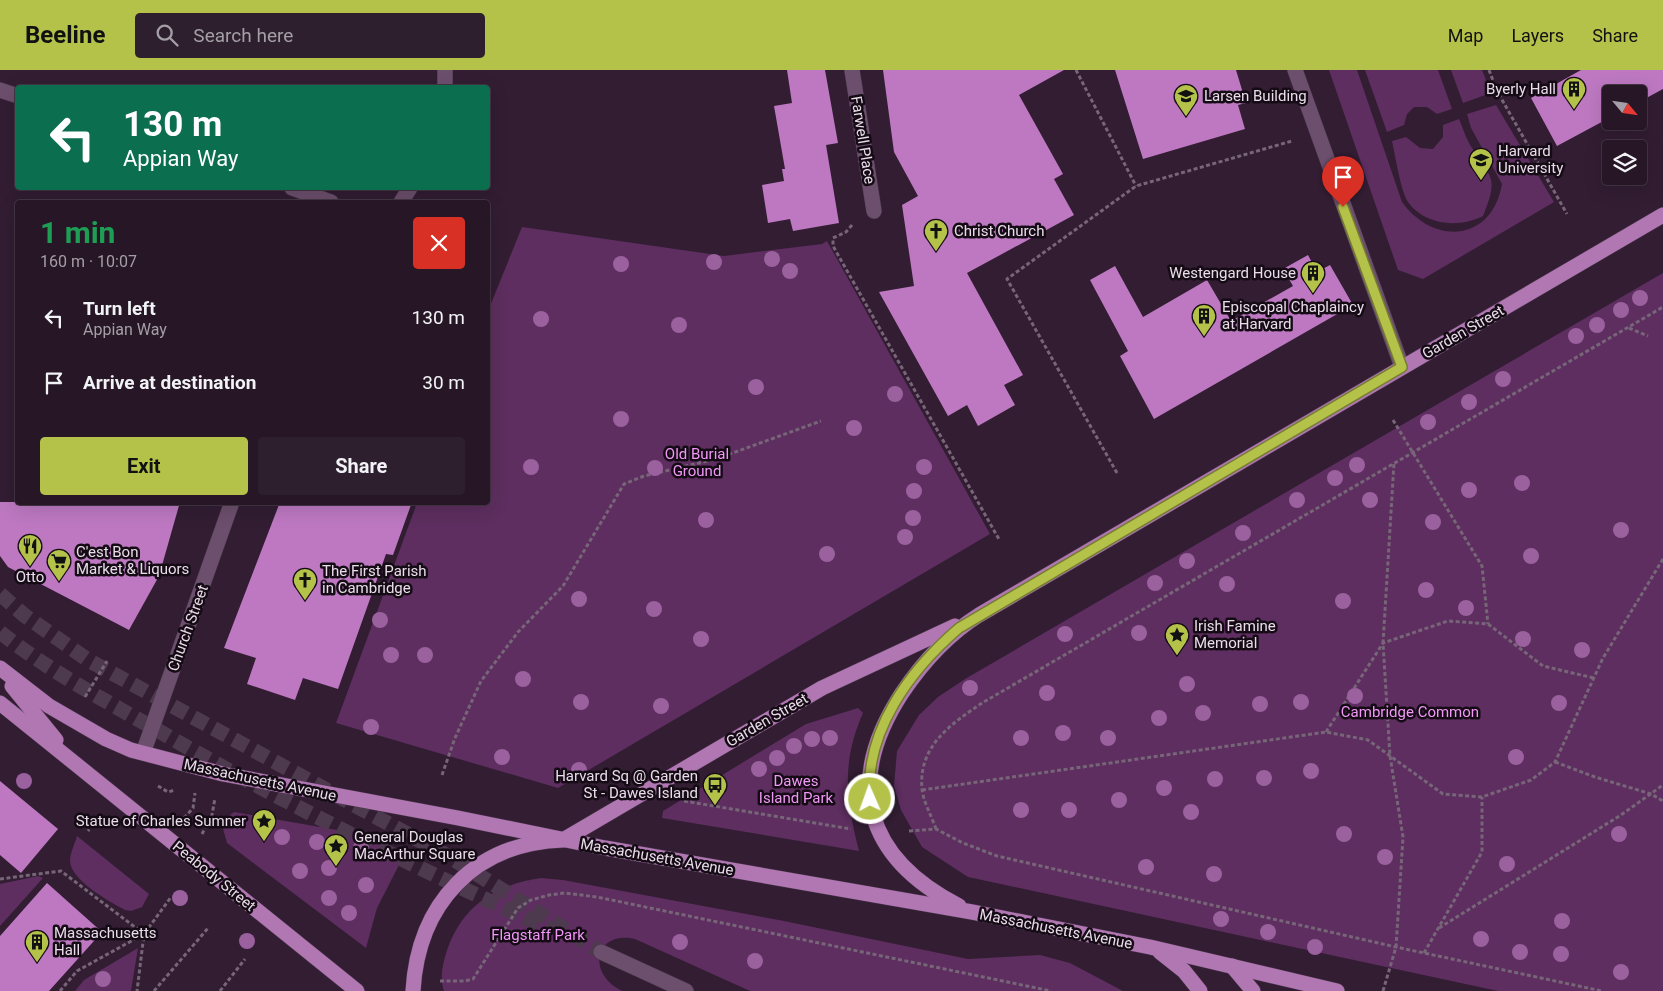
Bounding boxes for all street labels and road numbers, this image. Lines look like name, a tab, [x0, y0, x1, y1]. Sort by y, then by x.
street label: Farwell Place	[847, 95, 879, 185]
street label: Garden Street	[1419, 301, 1507, 363]
street label: Church Street	[164, 582, 212, 674]
street label: Garden Street	[723, 689, 811, 751]
street label: Massachusetts Avenue	[182, 755, 338, 805]
street label: Massachusetts Avenue	[579, 835, 735, 879]
street label: Peabody Street	[169, 837, 259, 915]
street label: Massachusetts Avenue	[978, 905, 1134, 953]

